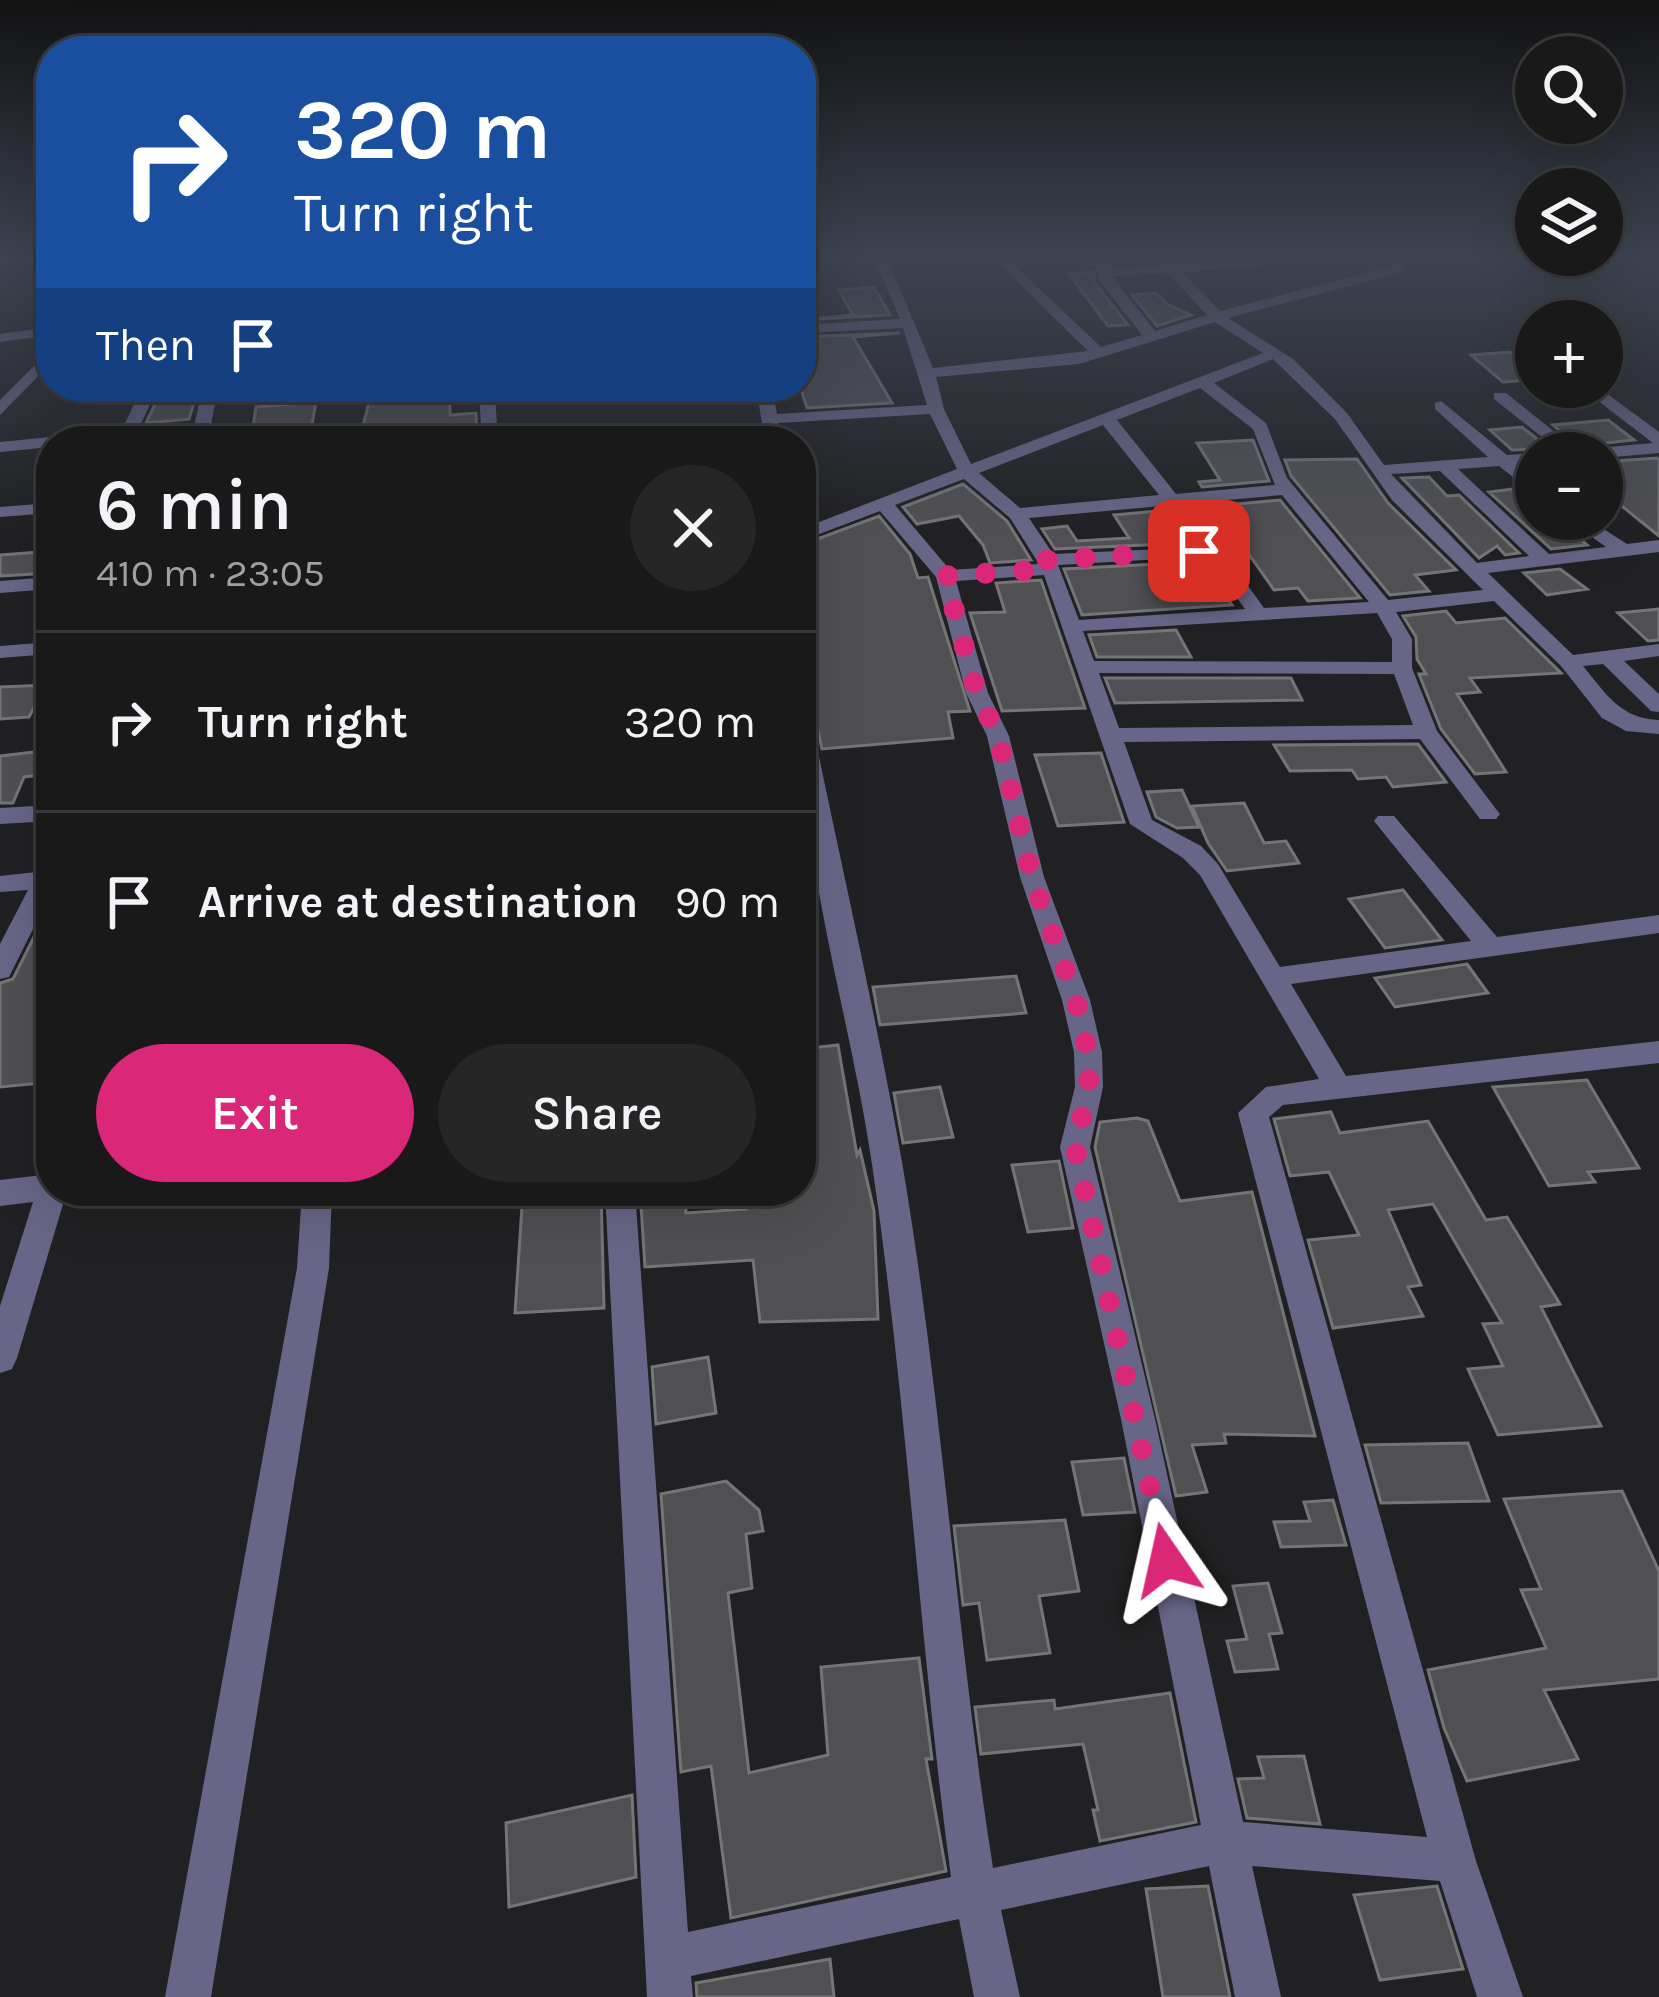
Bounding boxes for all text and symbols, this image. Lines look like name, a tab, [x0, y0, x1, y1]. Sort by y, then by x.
map controls	[1515, 36, 1623, 540]
button: search	[1515, 36, 1623, 144]
text: 320 m	[294, 81, 551, 179]
icon: right	[96, 84, 252, 240]
button: layers	[1515, 168, 1623, 276]
text: Turn right	[294, 181, 534, 245]
button: +	[1515, 300, 1623, 408]
icon: arrive	[220, 312, 286, 378]
text: Then	[96, 319, 196, 371]
button: −	[1515, 432, 1623, 540]
text: 6 min	[96, 463, 292, 547]
button: close	[630, 465, 756, 591]
pin	[1148, 500, 1250, 602]
icon: arrive	[1166, 518, 1232, 584]
text: 410 m · 23:05	[96, 550, 325, 596]
icon: right	[96, 689, 162, 755]
text: Turn right	[198, 696, 408, 748]
text: 320 m	[624, 696, 756, 748]
icon: arrive	[96, 869, 162, 935]
text: Arrive at destination	[198, 876, 638, 928]
text: 90 m	[674, 876, 780, 928]
button: Exit	[96, 1044, 414, 1182]
button: Share	[438, 1044, 756, 1182]
position arrow	[1103, 1497, 1229, 1623]

